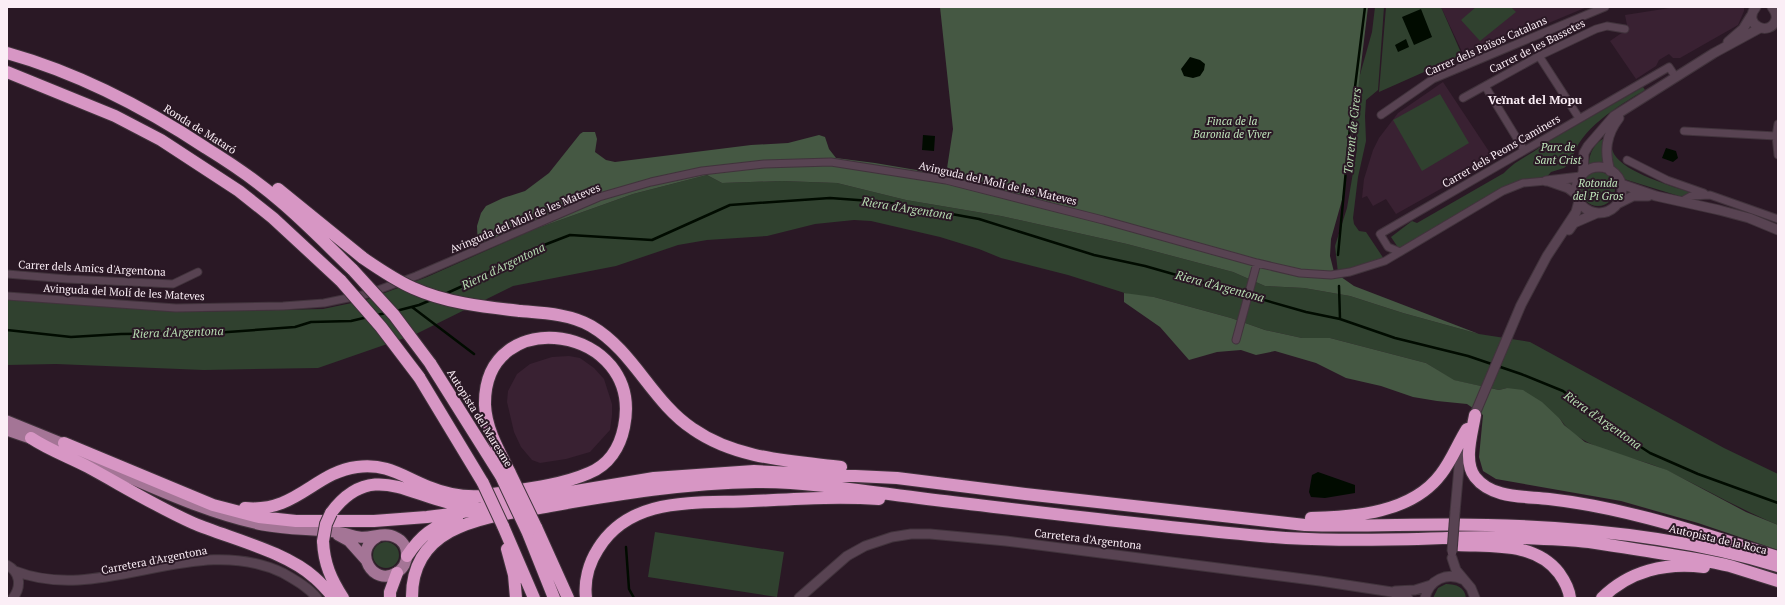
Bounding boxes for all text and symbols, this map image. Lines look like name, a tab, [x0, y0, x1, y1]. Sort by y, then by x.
street label: Carrer dels Països Catalans	[1423, 13, 1549, 79]
street label: Carrer de les Bassetes	[1487, 16, 1588, 76]
water label: Torrent de Cirers	[1340, 87, 1364, 175]
district label: Veïnat del Mopu	[1488, 92, 1583, 107]
street label: Ronda de Mataró	[161, 101, 239, 157]
street label: Carrer dels Peons Caminers	[1439, 111, 1563, 191]
park label: Finca de la Baronia de Viver	[1192, 114, 1272, 141]
park label: Parc de Sant Crist	[1535, 140, 1582, 167]
street label: Avinguda del Molí de les Mateves	[918, 158, 1079, 208]
park label: Rotonda del Pi Gros	[1573, 176, 1624, 203]
street label: Avinguda del Molí de les Mateves	[448, 180, 602, 256]
water label: Riera d'Argentona	[860, 193, 953, 223]
water label: Riera d'Argentona	[458, 239, 547, 293]
street label: Carrer dels Amics d'Argentona	[18, 257, 166, 279]
water label: Riera d'Argentona	[1173, 267, 1266, 305]
street label: Avinguda del Molí de les Mateves	[43, 281, 205, 303]
water label: Riera d'Argentona	[131, 323, 224, 341]
street label: Autopista del Maresme	[444, 366, 516, 470]
water label: Riera d'Argentona	[1560, 387, 1645, 452]
street label: Autopista de la Roca	[1668, 521, 1769, 557]
street label: Carretera d'Argentona	[1034, 525, 1143, 553]
street label: Carretera d'Argentona	[100, 543, 209, 577]

